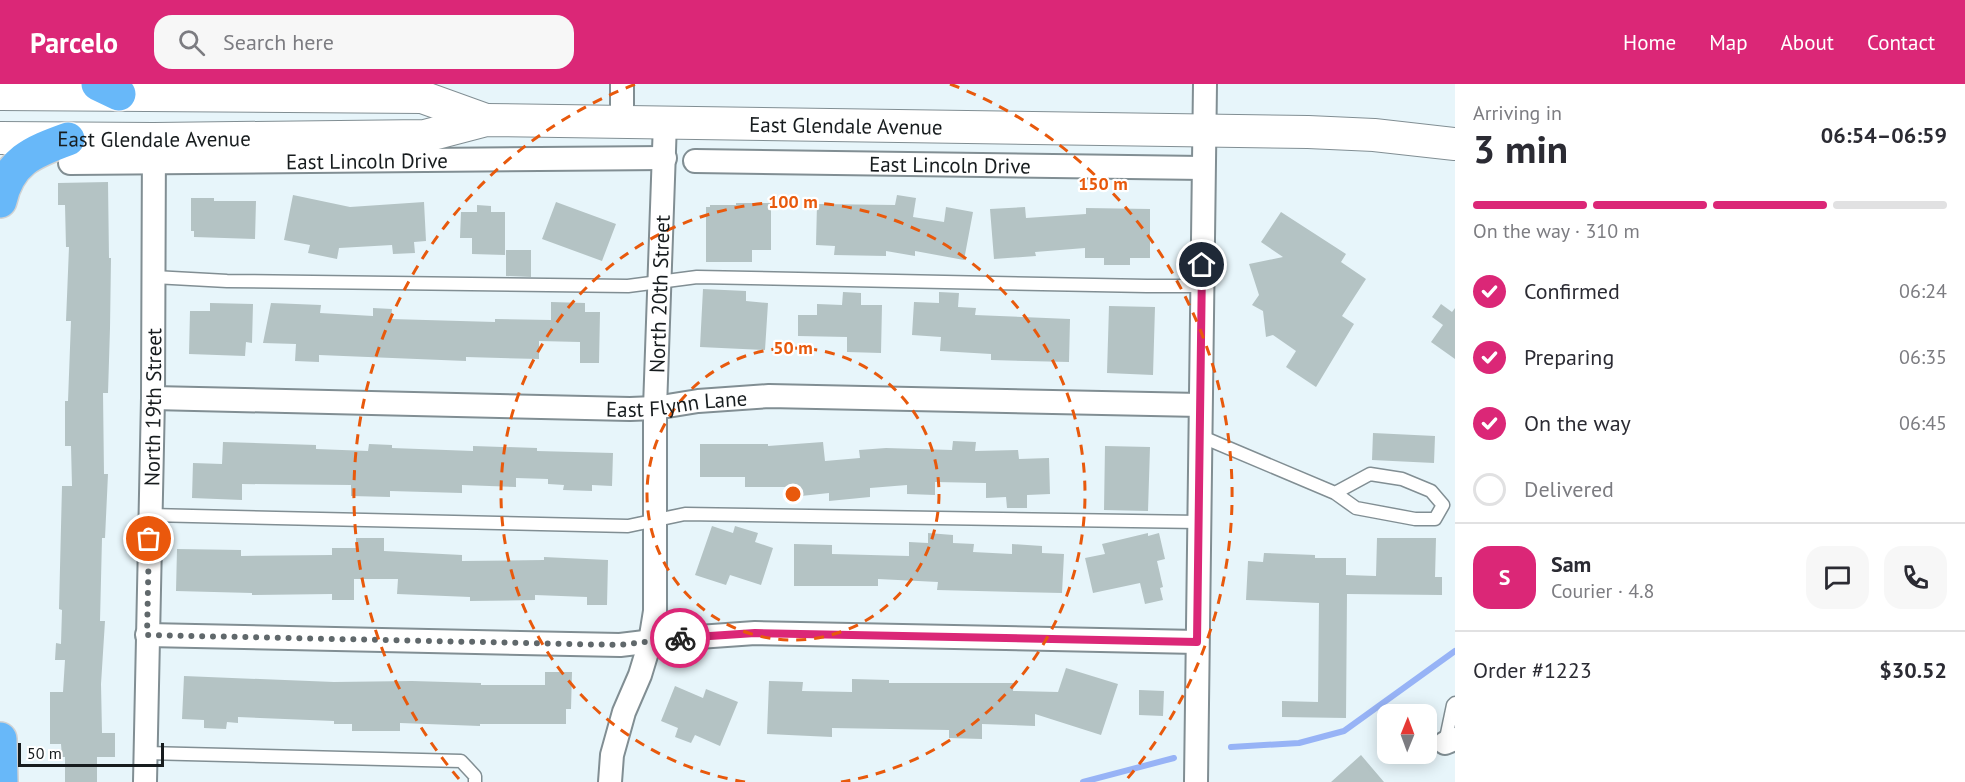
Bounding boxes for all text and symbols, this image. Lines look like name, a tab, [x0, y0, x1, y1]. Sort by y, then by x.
search box	[154, 15, 574, 69]
text: Parcelo	[30, 24, 118, 61]
icon: search	[175, 26, 208, 59]
text: Search here	[223, 28, 334, 56]
text: Home	[1623, 29, 1676, 56]
text: Map	[1709, 29, 1748, 56]
text: About	[1781, 29, 1834, 56]
text: Contact	[1867, 29, 1935, 56]
text: Arriving in	[1473, 100, 1562, 126]
street label: East Glendale Avenue	[749, 110, 943, 140]
text: 06:54–06:59	[1821, 121, 1947, 149]
text: 3 min	[1473, 123, 1568, 174]
street label: East Glendale Avenue	[57, 124, 251, 153]
street label: East Lincoln Drive	[286, 146, 448, 175]
street label: East Lincoln Drive	[869, 150, 1031, 179]
text: 150 m	[1078, 172, 1128, 195]
text: 100 m	[768, 190, 818, 213]
street label: North 20th Street	[643, 214, 675, 374]
text: On the way · 310 m	[1473, 218, 1640, 244]
pin	[1176, 239, 1227, 290]
icon: home	[1185, 248, 1218, 281]
icon: check	[1473, 275, 1506, 308]
text: Confirmed	[1524, 277, 1620, 305]
text: 06:24	[1899, 278, 1947, 304]
street label: North 19th Street	[138, 328, 167, 486]
text: 50 m	[773, 336, 813, 359]
icon: check	[1473, 341, 1506, 374]
text: Preparing	[1524, 343, 1614, 371]
text: 06:35	[1899, 344, 1947, 370]
street label: East Flynn Lane	[606, 384, 748, 423]
icon: check	[1473, 407, 1506, 440]
text: On the way	[1524, 409, 1631, 437]
text: 06:45	[1899, 410, 1947, 436]
text: Delivered	[1524, 475, 1614, 503]
centre of rings	[783, 484, 803, 504]
pin	[123, 513, 174, 564]
icon: bag	[132, 522, 165, 555]
button: chat	[1806, 546, 1869, 609]
button: phone	[1884, 546, 1947, 609]
text: Sam	[1551, 550, 1591, 578]
text: S	[1499, 563, 1510, 591]
text: Courier · 4.8	[1551, 578, 1654, 604]
courier	[650, 608, 710, 668]
icon: bike	[664, 622, 697, 655]
text: Order #1223	[1473, 656, 1592, 684]
text: $30.52	[1879, 656, 1947, 684]
north arrow	[1377, 704, 1437, 764]
map controls	[1377, 704, 1437, 764]
scale bar	[18, 740, 164, 768]
text: 50 m	[27, 743, 62, 763]

